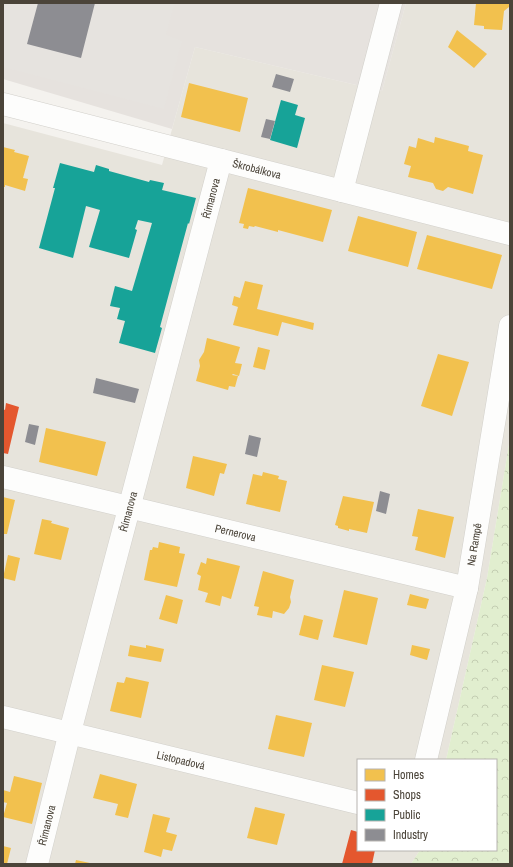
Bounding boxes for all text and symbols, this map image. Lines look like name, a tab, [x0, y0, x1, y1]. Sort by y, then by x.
street label: Škrobálkova	[231, 156, 283, 182]
street label: Římanova	[199, 177, 223, 220]
street label: Římanova	[116, 490, 140, 533]
street label: Pernerova	[214, 521, 257, 544]
street label: Na Rampě	[464, 522, 485, 567]
street label: Listopadová	[155, 747, 206, 773]
legend	[357, 759, 497, 851]
text: Homes	[393, 767, 424, 783]
text: Shops	[393, 787, 421, 803]
street label: Římanova	[35, 804, 58, 847]
text: Public	[393, 807, 420, 823]
text: Industry	[393, 827, 428, 843]

